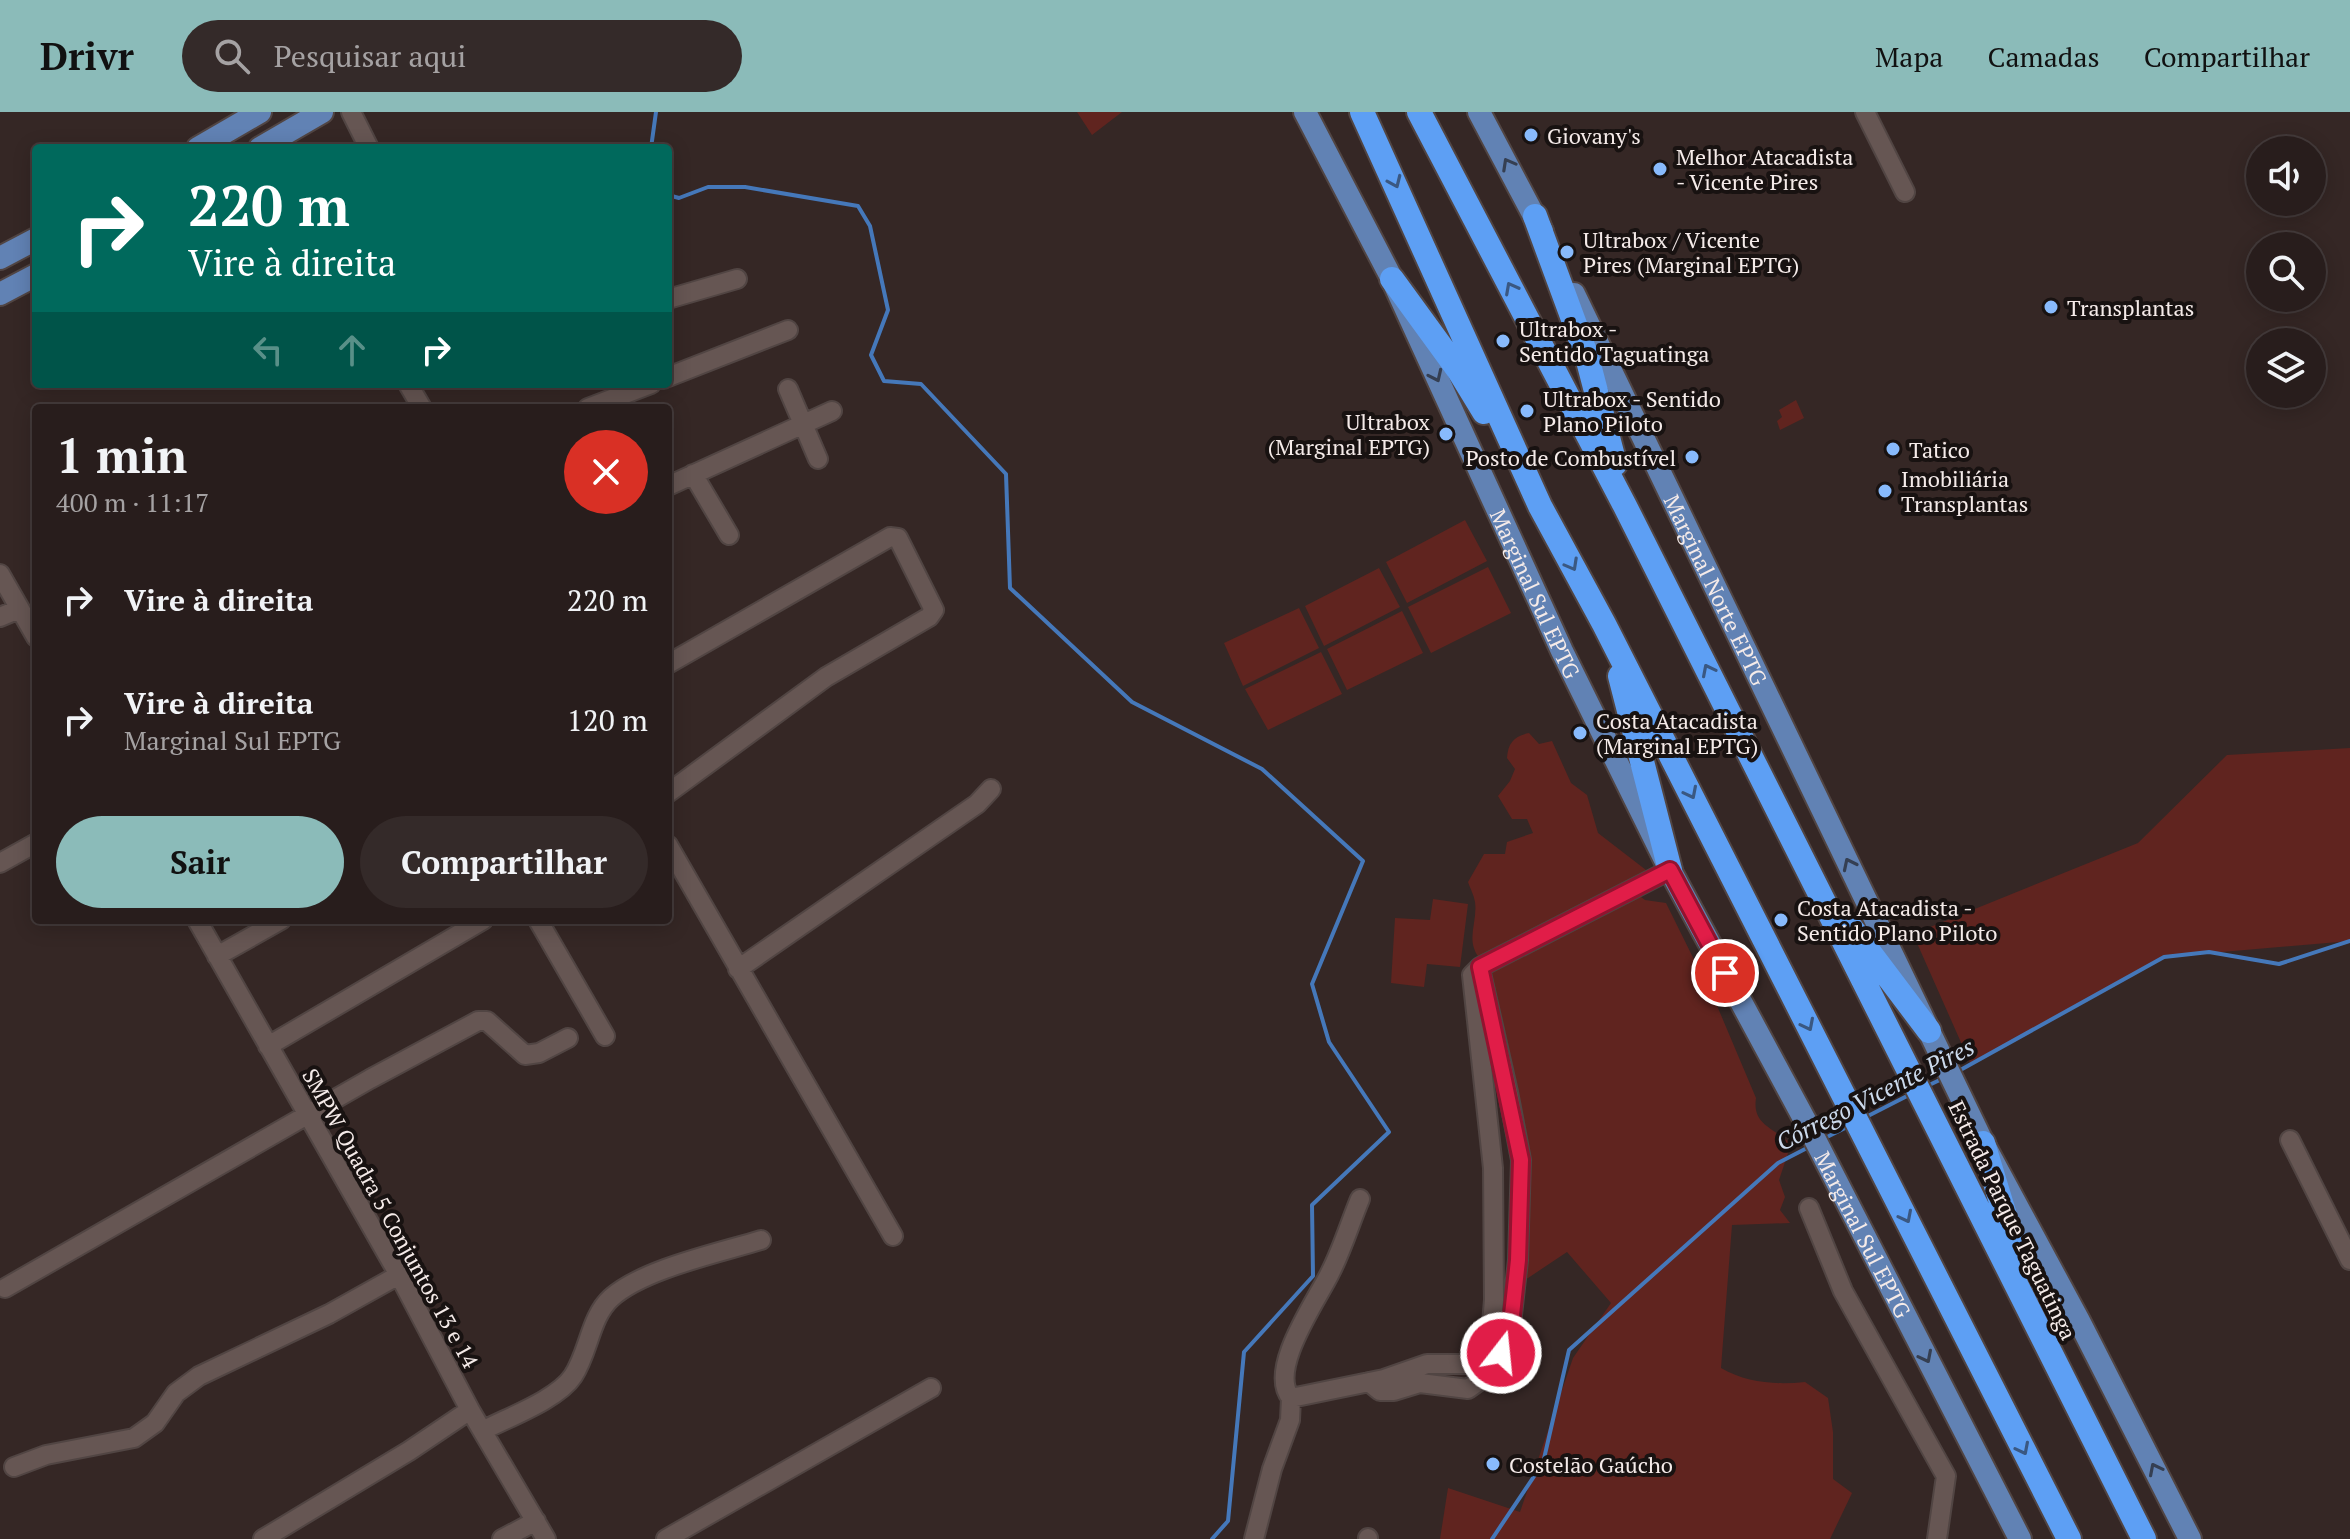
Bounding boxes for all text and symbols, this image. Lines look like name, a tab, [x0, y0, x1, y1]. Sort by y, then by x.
search box	[182, 20, 742, 92]
text: Drivr	[40, 31, 134, 81]
icon: search	[210, 34, 254, 78]
text: Pesquisar aqui	[274, 36, 466, 76]
text: Mapa	[1875, 38, 1943, 75]
text: Camadas	[1987, 38, 2100, 75]
text: Compartilhar	[2144, 38, 2310, 75]
place label: Giovany's	[1547, 121, 1641, 150]
marker: Giovany's	[1522, 126, 1540, 144]
map controls	[2246, 136, 2326, 408]
button: sound	[2246, 136, 2326, 216]
place label: Melhor Atacadista - Vicente Pires	[1676, 142, 1853, 196]
one-way arrow	[1502, 158, 1518, 173]
marker: Melhor Atacadista - Vicente Pires	[1651, 160, 1669, 178]
text: 220 m	[188, 168, 350, 242]
one-way arrow	[1386, 174, 1402, 189]
icon: right	[56, 176, 160, 280]
place label: Ultrabox / Vicente Pires (Marginal EPTG)	[1583, 225, 1799, 279]
button: search	[2246, 232, 2326, 312]
text: Vire à direita	[188, 239, 396, 286]
marker: Ultrabox / Vicente Pires (Marginal EPTG)	[1558, 243, 1576, 261]
one-way arrow	[1506, 281, 1521, 296]
place label: Transplantas	[2067, 293, 2194, 322]
marker: Transplantas	[2042, 298, 2060, 316]
place label: Ultrabox - Sentido Taguatinga	[1519, 314, 1709, 368]
icon: left	[246, 328, 290, 372]
icon: ahead	[330, 328, 374, 372]
icon: right	[414, 328, 458, 372]
button: layers	[2246, 328, 2326, 408]
marker: Ultrabox - Sentido Taguatinga	[1494, 332, 1512, 350]
one-way arrow	[1427, 367, 1443, 382]
place label: Ultrabox - Sentido Plano Piloto	[1543, 384, 1721, 438]
marker: Ultrabox - Sentido Plano Piloto	[1518, 402, 1536, 420]
place label: Ultrabox (Marginal EPTG)	[1268, 407, 1431, 461]
text: 1 min	[56, 423, 187, 487]
marker: Ultrabox (Marginal EPTG)	[1437, 425, 1455, 443]
button: close	[564, 430, 648, 514]
place label: Tatico	[1909, 435, 1970, 464]
marker: Tatico	[1884, 440, 1902, 458]
place label: Posto de Combustível	[1465, 443, 1676, 472]
marker: Posto de Combustível	[1683, 448, 1701, 466]
place label: Imobiliária Transplantas	[1901, 464, 2028, 518]
marker: Imobiliária Transplantas	[1876, 482, 1894, 500]
text: 400 m · 11:17	[56, 485, 209, 519]
street label: Marginal Norte EPTG	[1658, 489, 1775, 690]
street label: Marginal Sul EPTG	[1484, 504, 1588, 683]
one-way arrow	[1563, 557, 1578, 571]
icon: right	[56, 578, 100, 622]
text: Vire à direita	[124, 580, 314, 620]
text: 220 m	[567, 580, 648, 620]
one-way arrow	[1702, 664, 1717, 679]
text: Vire à direita	[124, 683, 314, 723]
icon: right	[56, 698, 100, 742]
text: 120 m	[567, 700, 648, 740]
place label: Costa Atacadista (Marginal EPTG)	[1596, 706, 1758, 760]
text: Marginal Sul EPTG	[124, 723, 341, 757]
marker: Costa Atacadista (Marginal EPTG)	[1571, 724, 1589, 742]
one-way arrow	[1681, 785, 1696, 800]
button: Sair	[56, 816, 344, 908]
button: Compartilhar	[360, 816, 648, 908]
one-way arrow	[1843, 858, 1859, 873]
place label: Costa Atacadista - Sentido Plano Piloto	[1797, 893, 1997, 947]
marker: Costa Atacadista - Sentido Plano Piloto	[1772, 911, 1790, 929]
pin	[1691, 939, 1759, 1007]
icon: arrive	[1703, 951, 1747, 995]
one-way arrow	[1799, 1017, 1814, 1032]
water label: Córrego Vicente Pires	[1770, 1030, 1980, 1158]
street label: SMPW Quadra 5 Conjuntos 13 e 14	[296, 1063, 486, 1373]
street label: Estrada Parque Taguatinga	[1942, 1096, 2084, 1344]
street label: Marginal Sul EPTG	[1809, 1146, 1918, 1323]
one-way arrow	[1896, 1208, 1911, 1223]
position arrow	[1459, 1311, 1543, 1395]
one-way arrow	[1917, 1349, 1932, 1364]
one-way arrow	[2014, 1440, 2029, 1455]
place label: Costelão Gaúcho	[1509, 1450, 1673, 1479]
marker: Costelão Gaúcho	[1484, 1455, 1502, 1473]
one-way arrow	[2149, 1463, 2165, 1478]

